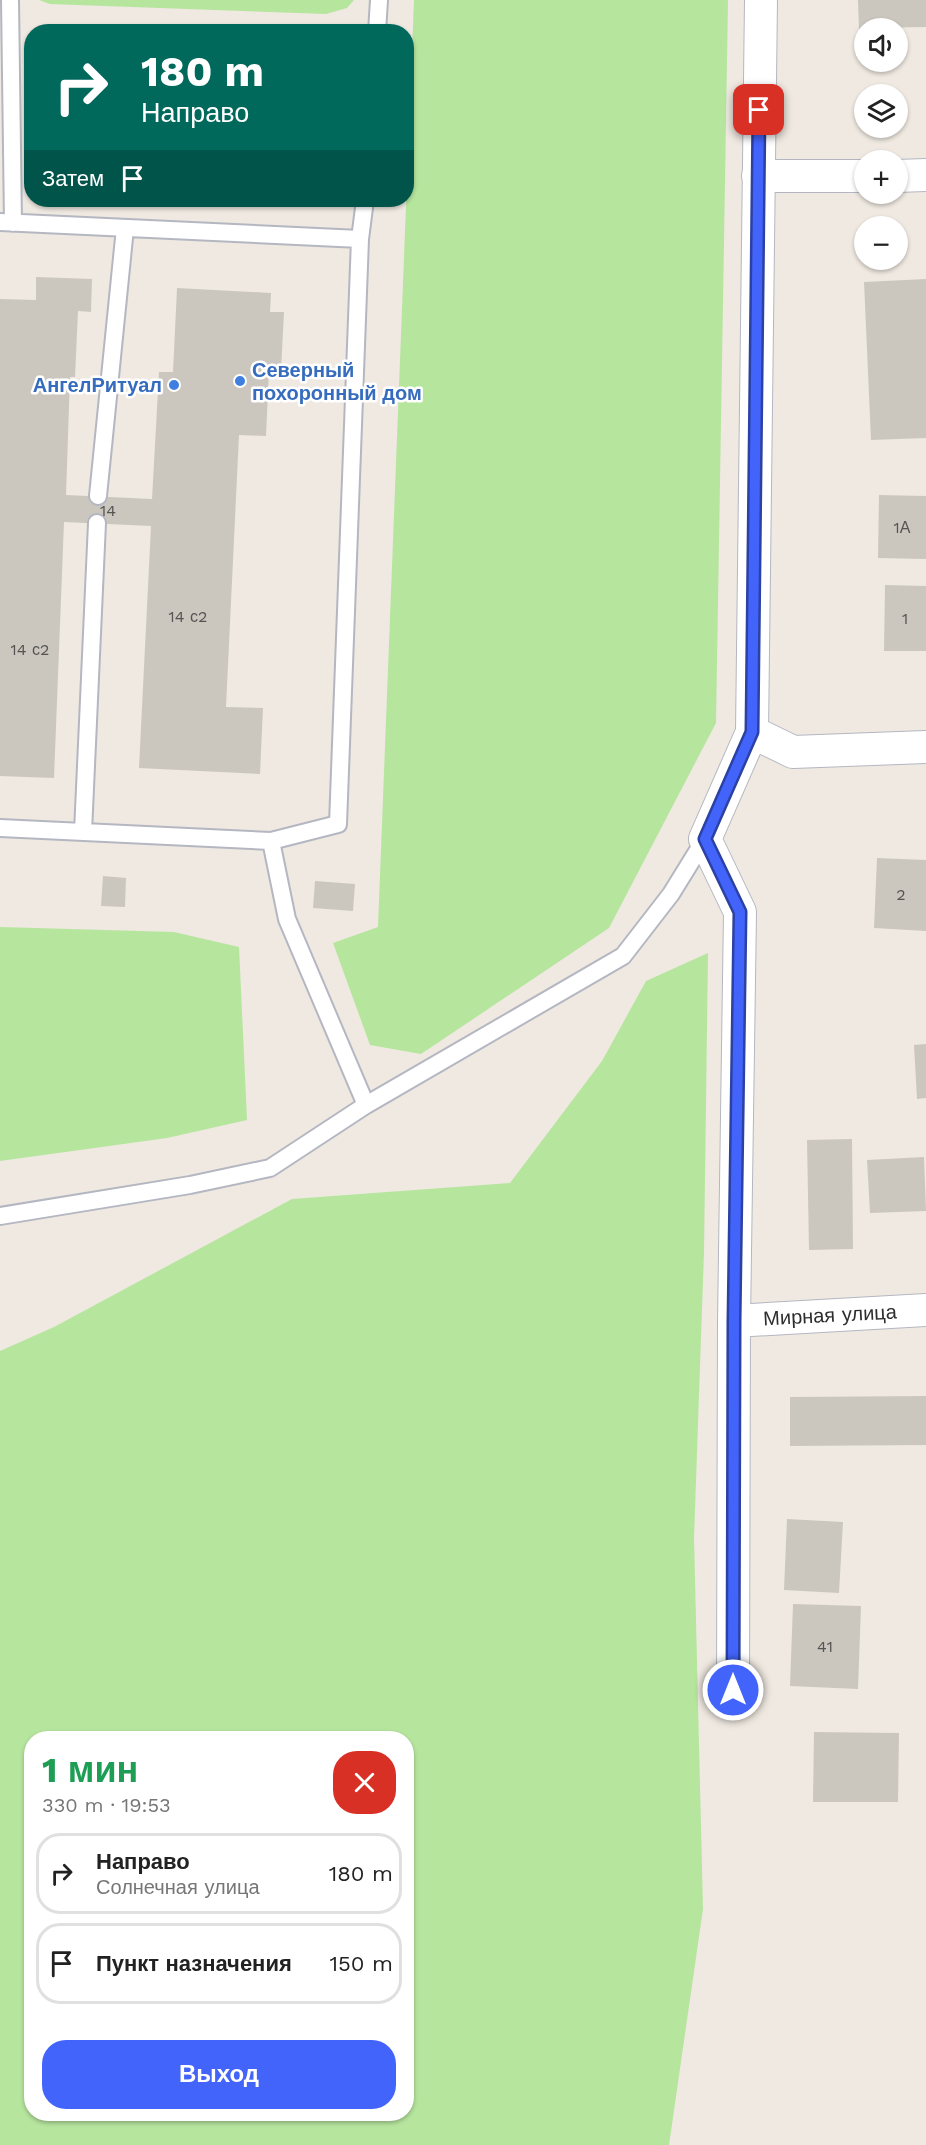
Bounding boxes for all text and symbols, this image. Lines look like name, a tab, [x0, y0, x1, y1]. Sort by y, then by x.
map controls	[854, 18, 908, 270]
button: sound	[854, 18, 908, 72]
text: 180 m	[141, 47, 264, 96]
icon: right	[42, 48, 120, 126]
pin	[733, 84, 784, 135]
button: layers	[854, 84, 908, 138]
icon: arrive	[742, 93, 775, 126]
text: Направо	[141, 97, 249, 129]
button: +	[854, 150, 908, 204]
icon: arrive	[116, 162, 149, 195]
text: Затем	[42, 166, 104, 191]
button: −	[854, 216, 908, 270]
place label: Северный похоронный дом	[252, 358, 422, 405]
place label: АнгелРитуал	[33, 373, 162, 397]
marker: Северный похоронный дом	[233, 374, 247, 388]
marker: АнгелРитуал	[167, 378, 181, 392]
house number: 14	[100, 501, 116, 520]
house number: 1А	[894, 518, 911, 537]
house number: 14 с2	[169, 607, 207, 626]
house number: 1	[902, 609, 908, 628]
house number: 14 с2	[11, 640, 49, 659]
house number: 2	[896, 885, 906, 904]
street label: Мирная улица	[763, 1299, 898, 1330]
house number: 41	[817, 1637, 833, 1656]
position arrow	[701, 1658, 765, 1722]
text: 1 мин	[42, 1749, 138, 1791]
button: close	[333, 1751, 396, 1814]
text: 330 m · 19:53	[42, 1793, 171, 1817]
text: Направо	[96, 1849, 190, 1874]
icon: right	[45, 1857, 78, 1890]
text: 180 m	[329, 1861, 393, 1886]
text: Солнечная улица	[96, 1875, 260, 1899]
icon: arrive	[45, 1947, 78, 1980]
text: Пункт назначения	[96, 1951, 292, 1976]
text: 150 m	[329, 1951, 393, 1976]
button: Выход	[42, 2040, 396, 2109]

